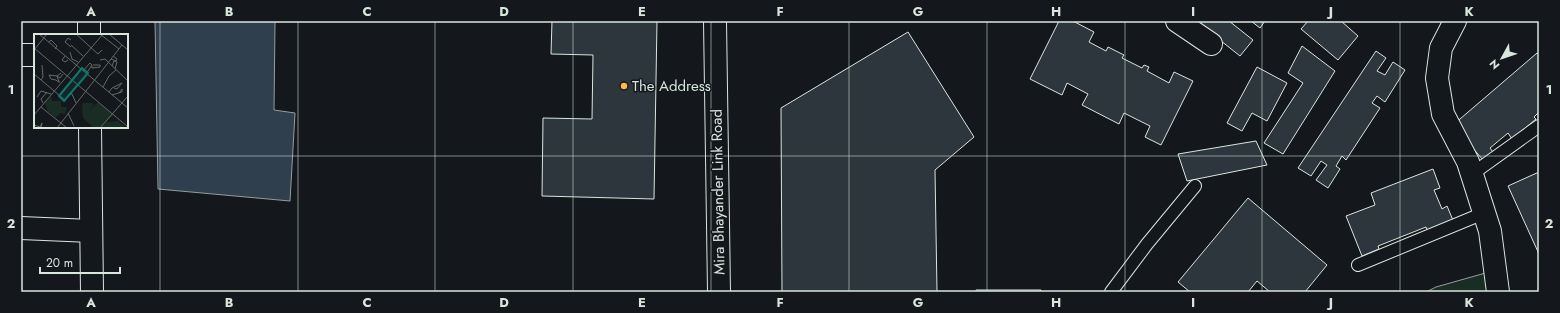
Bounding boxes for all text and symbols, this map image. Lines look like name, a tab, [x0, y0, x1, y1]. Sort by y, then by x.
text: A	[85, 2, 96, 21]
text: B	[225, 2, 234, 21]
text: C	[362, 2, 372, 21]
text: D	[499, 2, 509, 21]
text: E	[638, 2, 646, 21]
text: F	[776, 2, 784, 21]
text: G	[913, 2, 924, 21]
text: H	[1051, 2, 1061, 21]
text: I	[1191, 2, 1195, 21]
text: J	[1326, 2, 1333, 21]
text: K	[1464, 2, 1474, 21]
inset map	[34, 34, 128, 128]
north arrow	[1482, 38, 1522, 78]
text: N	[1485, 56, 1503, 73]
place label: The Address	[632, 75, 711, 97]
text: 1	[8, 80, 14, 99]
text: 1	[1546, 80, 1552, 99]
marker: The Address	[619, 81, 629, 91]
street label: Mira Bhayander Link Road	[706, 109, 730, 275]
text: 2	[7, 214, 15, 233]
text: 2	[1545, 214, 1553, 233]
scale bar	[40, 249, 120, 275]
text: 20 m	[46, 254, 73, 272]
text: A	[85, 293, 96, 312]
text: B	[225, 293, 234, 312]
text: C	[362, 293, 372, 312]
text: D	[499, 293, 509, 312]
text: E	[638, 293, 646, 312]
text: F	[776, 293, 784, 312]
text: G	[913, 293, 924, 312]
text: H	[1051, 293, 1061, 312]
text: I	[1191, 293, 1195, 312]
text: J	[1326, 293, 1333, 312]
text: K	[1464, 293, 1474, 312]

